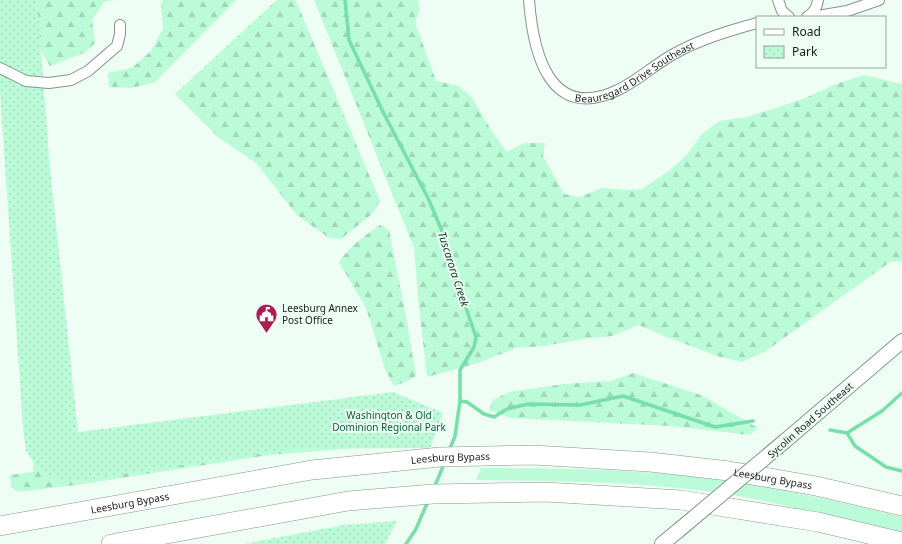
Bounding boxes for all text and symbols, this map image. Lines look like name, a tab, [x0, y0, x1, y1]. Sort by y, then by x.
legend	[756, 16, 886, 68]
text: Road	[792, 23, 821, 40]
street label: Beauregard Drive Southeast	[574, 38, 696, 106]
text: Park	[792, 43, 818, 60]
water label: Tuscarora Creek	[435, 230, 473, 309]
public building icon: Leesburg Annex Post Office	[254, 301, 280, 334]
place label: Leesburg Annex Post Office	[282, 301, 359, 327]
street label: Sycolin Road Southeast	[764, 379, 856, 461]
park label: Washington & Old Dominion Regional Park	[332, 408, 446, 434]
street label: Leesburg Bypass	[410, 449, 490, 467]
street label: Leesburg Bypass	[733, 465, 814, 492]
street label: Leesburg Bypass	[90, 489, 170, 517]

